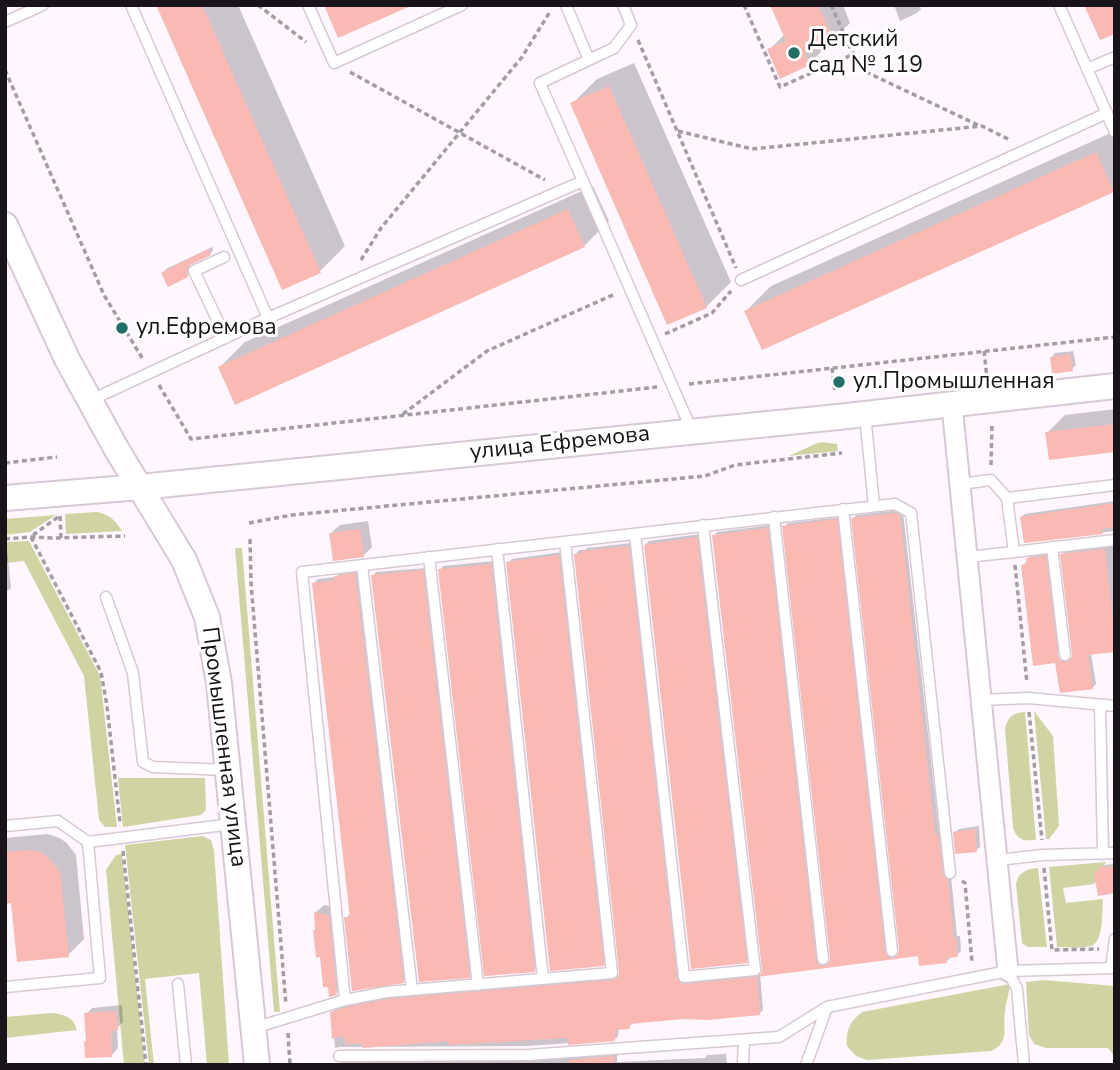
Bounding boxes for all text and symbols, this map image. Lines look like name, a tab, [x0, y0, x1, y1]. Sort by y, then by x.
place label: Детский сад № 119	[808, 26, 923, 80]
marker: Детский сад № 119	[786, 45, 802, 61]
place label: ул.Ефремова	[136, 314, 277, 342]
marker: ул.Ефремова	[114, 320, 130, 336]
place label: ул.Промышленная	[853, 368, 1055, 396]
marker: ул.Промышленная	[831, 374, 847, 390]
street label: улица Ефремова	[469, 421, 651, 467]
street label: Промышленная улица	[195, 625, 251, 869]

